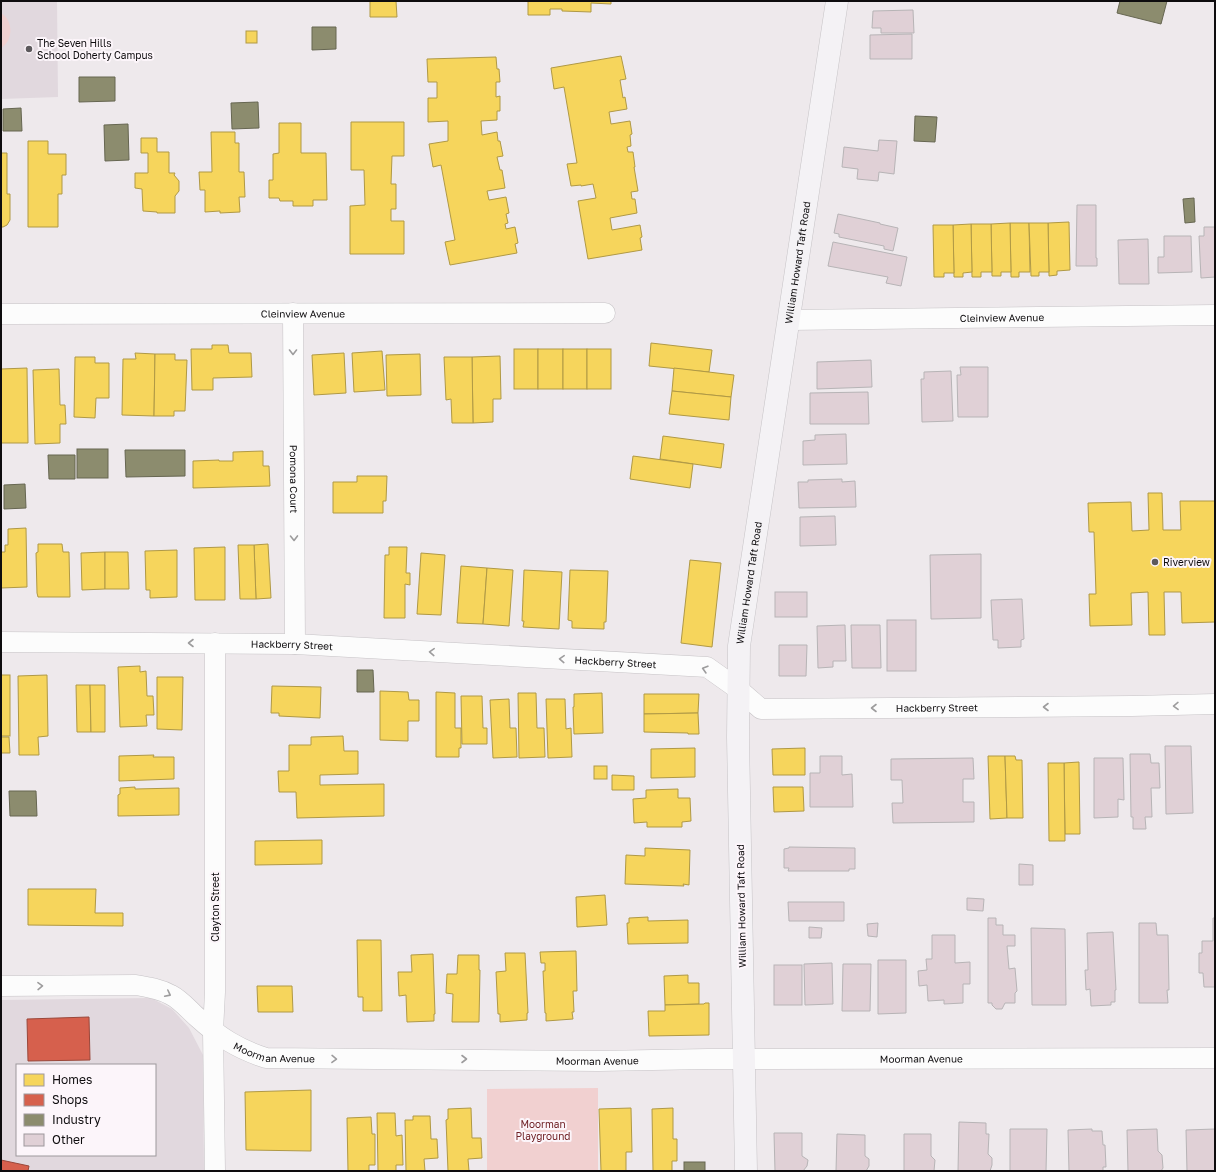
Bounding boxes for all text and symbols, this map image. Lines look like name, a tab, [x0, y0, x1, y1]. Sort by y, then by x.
place label: The Seven Hills School Doherty Campus	[37, 37, 153, 61]
marker: The Seven Hills School Doherty Campus	[24, 44, 34, 54]
street label: William Howard Taft Road	[782, 200, 812, 325]
street label: Cleinview Avenue	[261, 307, 345, 320]
street label: Cleinview Avenue	[960, 311, 1044, 324]
one-way arrow	[289, 349, 297, 355]
street label: Pomona Court	[288, 445, 300, 513]
street label: William Howard Taft Road	[733, 521, 764, 645]
one-way arrow	[290, 535, 298, 541]
place label: Riverview	[1163, 556, 1210, 568]
marker: Riverview	[1150, 557, 1160, 567]
street label: Hackberry Street	[251, 638, 333, 652]
one-way arrow	[188, 639, 194, 647]
one-way arrow	[429, 647, 435, 656]
street label: Hackberry Street	[574, 654, 657, 670]
one-way arrow	[559, 655, 565, 664]
one-way arrow	[702, 665, 709, 674]
street label: Hackberry Street	[896, 701, 978, 714]
one-way arrow	[1173, 701, 1179, 710]
one-way arrow	[1043, 703, 1049, 711]
one-way arrow	[871, 704, 877, 712]
street label: William Howard Taft Road	[734, 844, 748, 968]
street label: Clayton Street	[209, 872, 221, 942]
one-way arrow	[37, 982, 43, 990]
one-way arrow	[164, 989, 172, 997]
street label: Moorman Avenue	[232, 1039, 315, 1064]
street label: Moorman Avenue	[880, 1052, 963, 1065]
street label: Moorman Avenue	[556, 1054, 639, 1067]
one-way arrow	[331, 1055, 337, 1063]
one-way arrow	[461, 1055, 467, 1063]
legend	[16, 1064, 156, 1156]
text: Homes	[52, 1072, 92, 1087]
text: Shops	[52, 1092, 88, 1107]
text: Industry	[52, 1112, 101, 1127]
park label: Moorman Playground	[516, 1118, 570, 1142]
text: Other	[52, 1132, 85, 1147]

